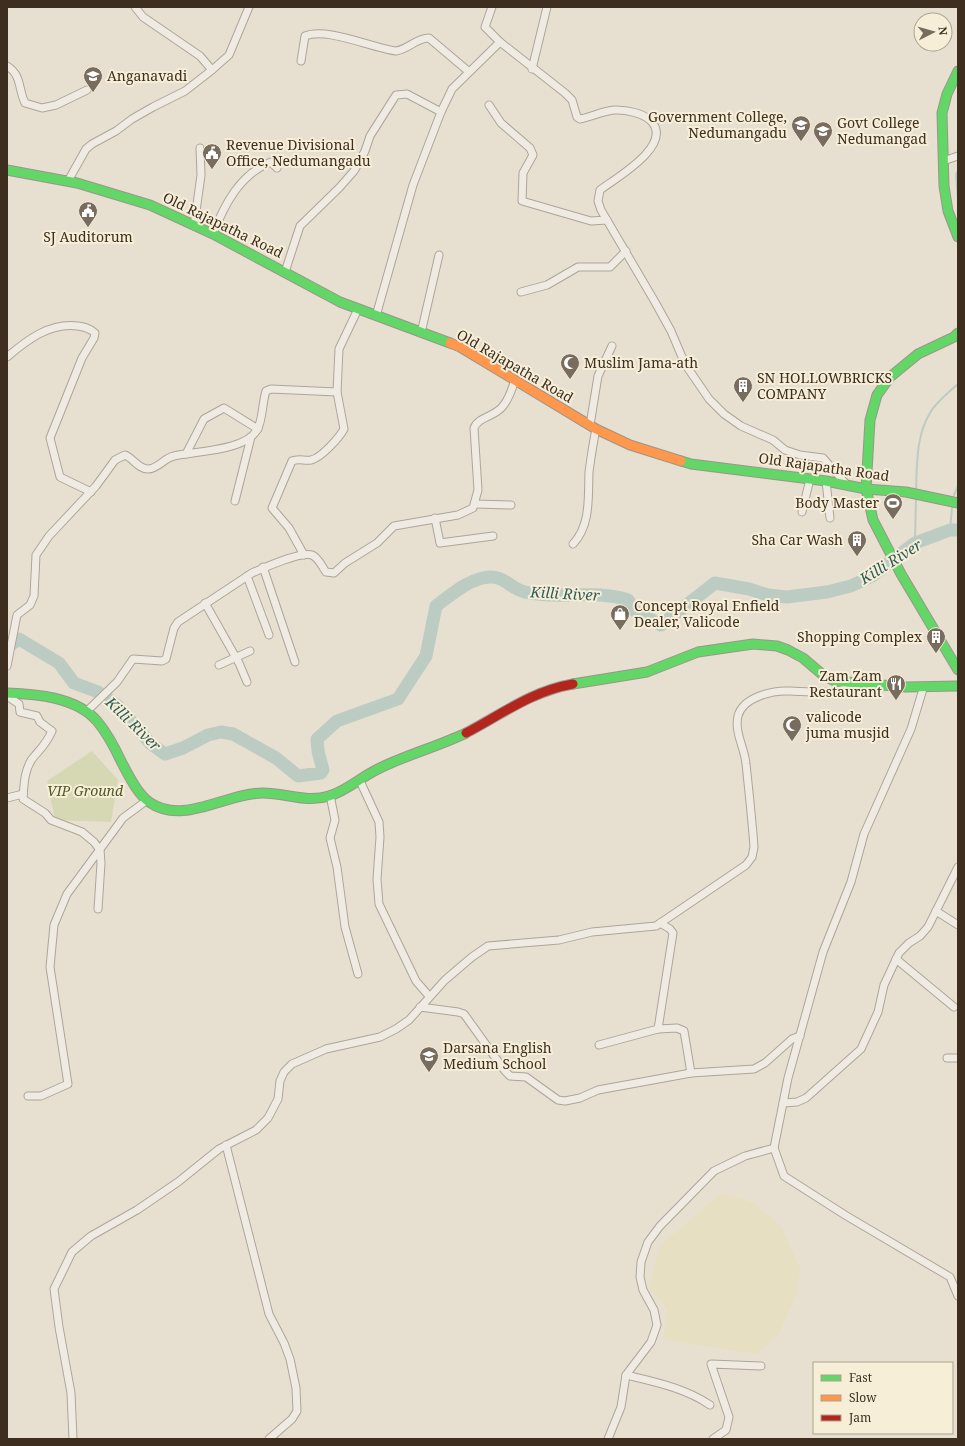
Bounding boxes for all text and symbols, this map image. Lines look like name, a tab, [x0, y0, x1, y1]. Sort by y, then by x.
north arrow	[913, 12, 953, 52]
text: N	[936, 26, 951, 36]
school or university icon: Anganavadi	[82, 65, 104, 93]
place label: Anganavadi	[107, 66, 188, 85]
place label: Government College, Nedumangadu	[648, 107, 787, 142]
place label: Govt College Nedumangad	[837, 113, 927, 148]
school or university icon: Government College, Nedumangadu	[790, 114, 812, 142]
school or university icon: Govt College Nedumangad	[812, 120, 834, 148]
place label: Revenue Divisional Office, Nedumangadu	[226, 135, 371, 170]
public building icon: Revenue Divisional Office, Nedumangadu	[201, 142, 223, 170]
street label: Old Rajapatha Road	[160, 187, 287, 262]
public building icon: SJ Auditorum	[77, 200, 99, 228]
place label: SJ Auditorum	[43, 227, 133, 246]
street label: Old Rajapatha Road	[453, 324, 577, 407]
mosque icon: Muslim Jama-ath	[559, 352, 581, 380]
place label: Muslim Jama-ath	[584, 353, 698, 372]
place label: SN HOLLOWBRICKS COMPANY	[757, 368, 892, 403]
building icon: SN HOLLOWBRICKS COMPANY	[732, 375, 754, 403]
street label: Old Rajapatha Road	[758, 448, 891, 485]
sports icon: Body Master	[882, 492, 904, 520]
place label: Body Master	[795, 493, 879, 512]
building icon: Sha Car Wash	[846, 529, 868, 557]
place label: Sha Car Wash	[751, 530, 843, 549]
water label: Killi River	[855, 534, 926, 589]
water label: Killi River	[529, 581, 601, 605]
place label: Concept Royal Enfield Dealer, Valicode	[634, 596, 780, 631]
shop icon: Concept Royal Enfield Dealer, Valicode	[609, 603, 631, 631]
building icon: Shopping Complex	[925, 626, 947, 654]
place label: Shopping Complex	[797, 627, 923, 646]
place label: Zam Zam Restaurant	[809, 666, 882, 701]
restaurant icon: Zam Zam Restaurant	[885, 673, 907, 701]
water label: Killi River	[101, 691, 166, 755]
place label: valicode juma musjid	[805, 707, 890, 742]
mosque icon: valicode juma musjid	[781, 714, 803, 742]
park label: VIP Ground	[47, 781, 124, 800]
place label: Darsana English Medium School	[443, 1038, 552, 1073]
school or university icon: Darsana English Medium School	[418, 1045, 440, 1073]
legend	[813, 1362, 953, 1434]
text: Fast	[849, 1369, 872, 1386]
text: Slow	[849, 1389, 877, 1406]
text: Jam	[848, 1409, 871, 1426]

